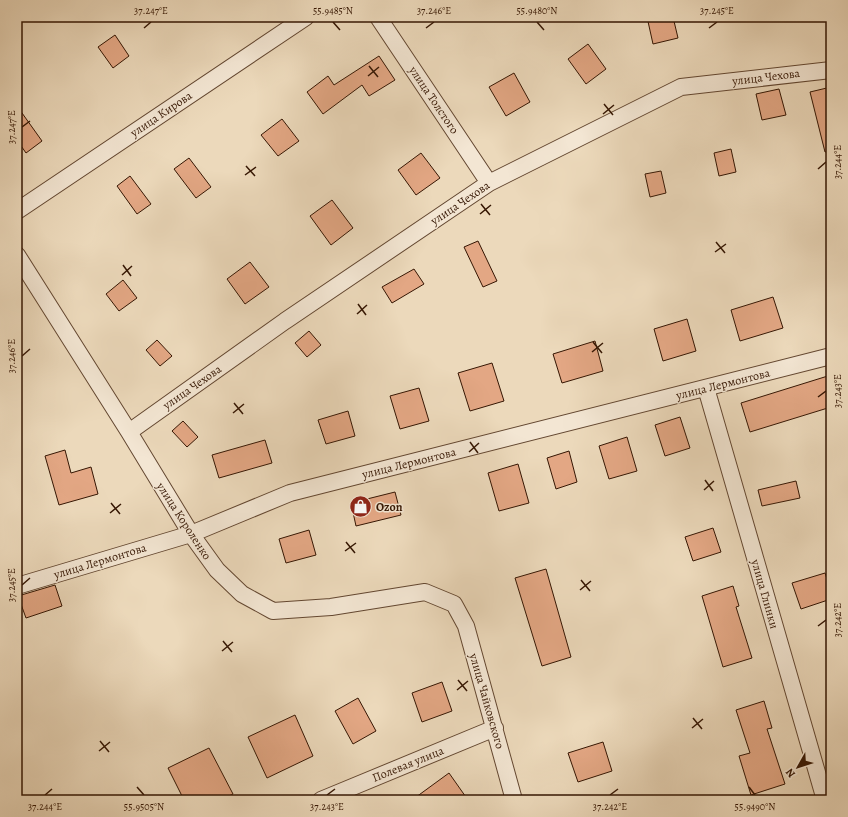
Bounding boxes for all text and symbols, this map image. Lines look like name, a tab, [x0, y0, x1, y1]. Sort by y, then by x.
text: 37.247°E	[134, 4, 168, 17]
text: 55.9485°N	[313, 4, 353, 17]
text: 37.246°E	[417, 4, 451, 17]
text: 55.9480°N	[516, 4, 558, 17]
text: 37.245°E	[700, 4, 734, 17]
street label: улица Толстого	[405, 62, 463, 137]
street label: улица Чехова	[730, 65, 801, 89]
street label: улица Кирова	[126, 87, 195, 141]
text: 37.247°E	[5, 110, 18, 144]
text: 37.244°E	[831, 145, 844, 179]
street label: улица Чехова	[426, 177, 493, 229]
text: 37.246°E	[5, 339, 18, 373]
street label: улица Чехова	[159, 361, 225, 414]
street label: улица Лермонтова	[673, 365, 772, 404]
text: 37.243°E	[831, 374, 844, 408]
street label: улица Лермонтова	[359, 444, 458, 483]
street label: улица Короленко	[152, 478, 215, 563]
shop icon: Ozon	[348, 494, 374, 520]
place label: Ozon	[376, 499, 403, 515]
street label: улица Лермонтова	[51, 539, 149, 583]
street label: улица Глинки	[747, 556, 783, 631]
text: 37.245°E	[5, 568, 18, 602]
text: 37.242°E	[831, 603, 844, 637]
street label: улица Чайковского	[465, 650, 508, 751]
street label: Полевая улица	[370, 742, 447, 786]
north arrow	[778, 747, 818, 787]
text: N	[782, 765, 799, 781]
text: 37.244°E	[28, 800, 62, 813]
text: 55.9505°N	[124, 800, 164, 813]
text: 37.243°E	[310, 800, 344, 813]
text: 37.242°E	[593, 800, 627, 813]
text: 55.9490°N	[735, 800, 775, 813]

